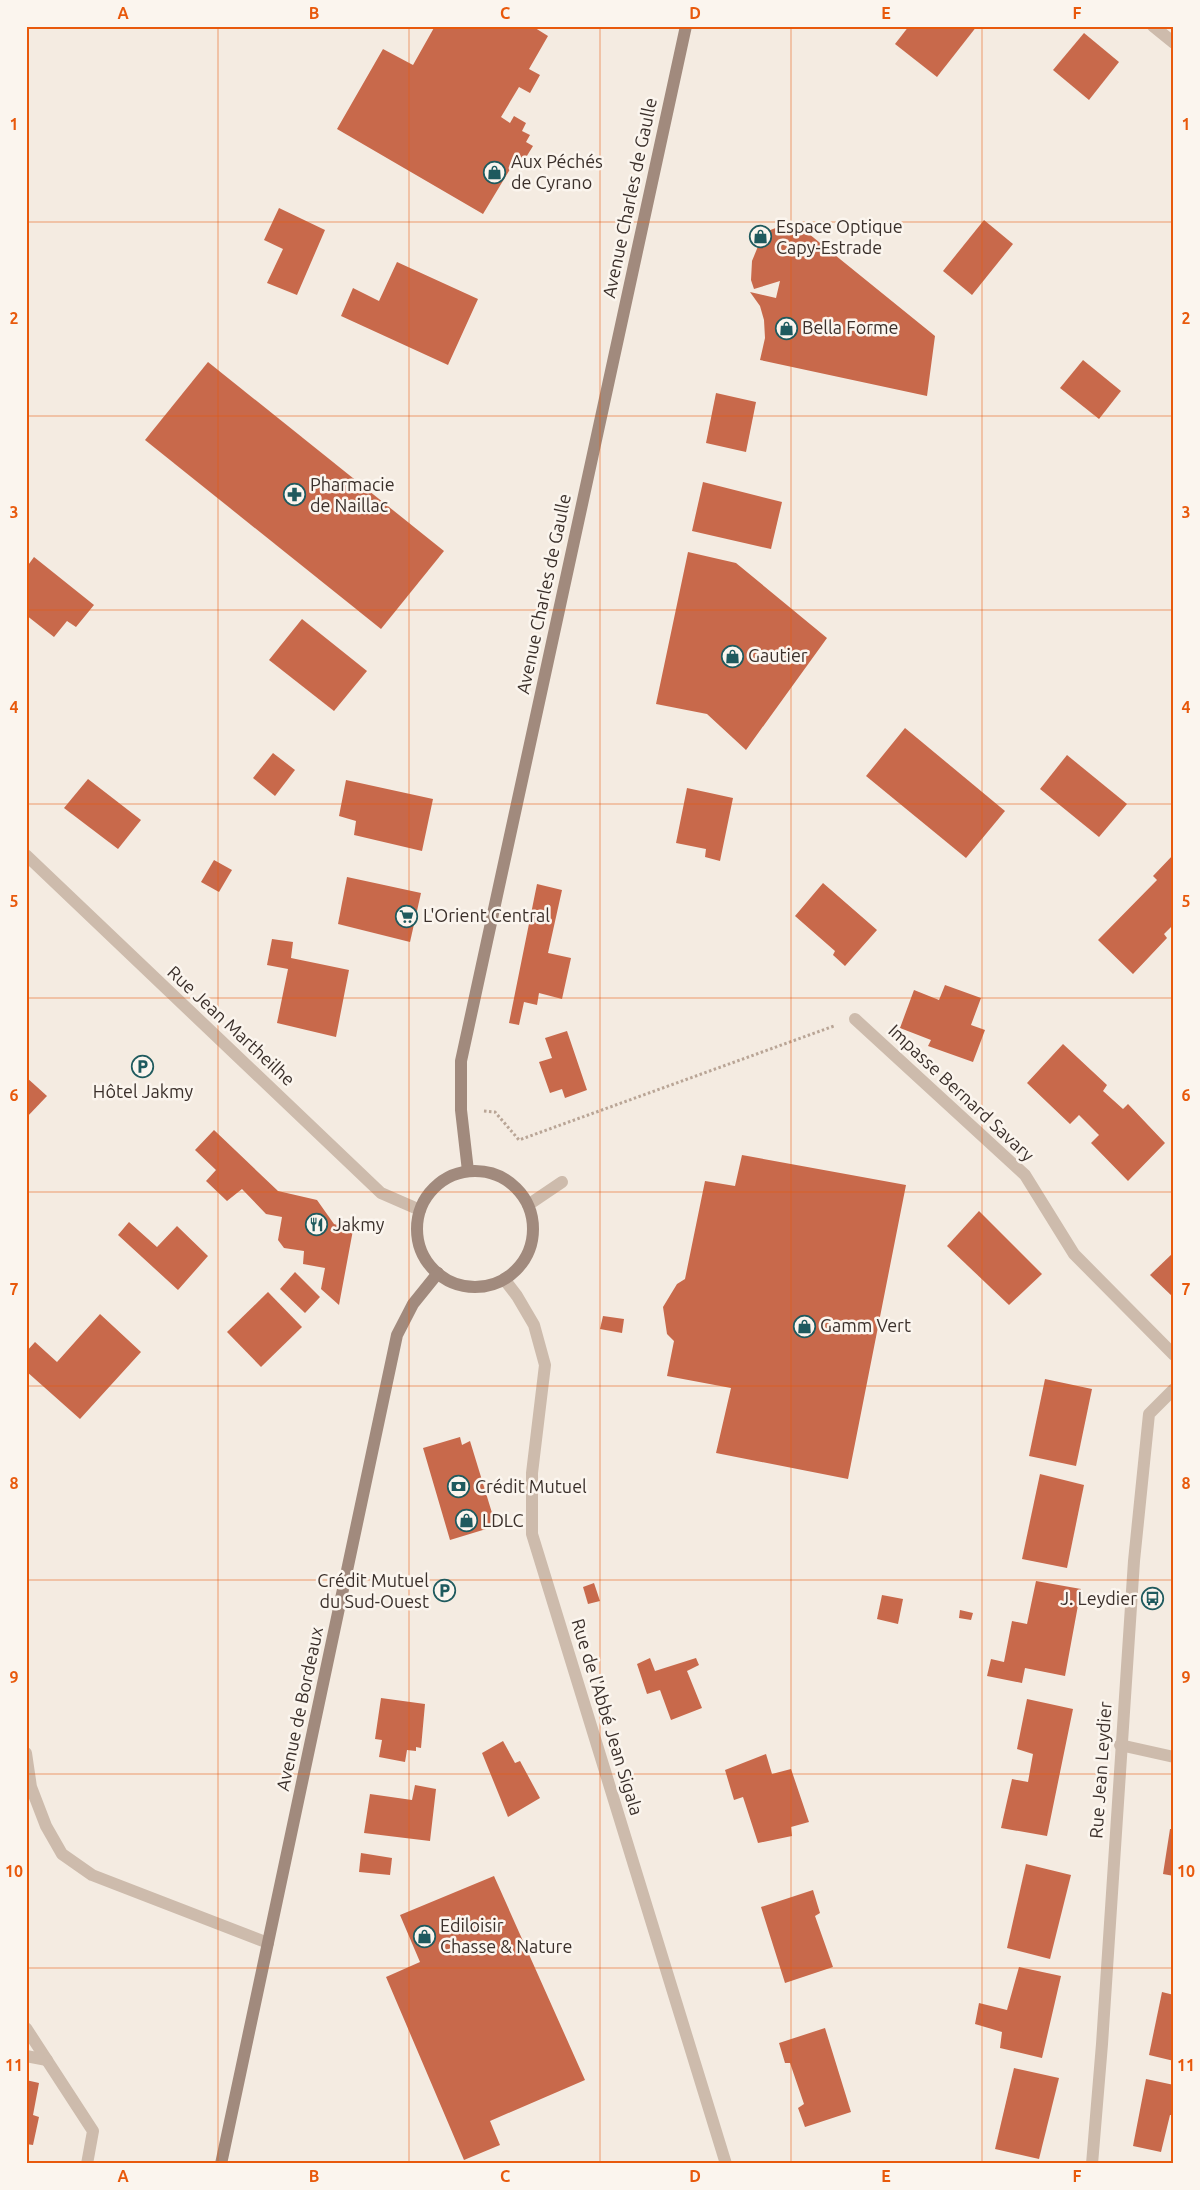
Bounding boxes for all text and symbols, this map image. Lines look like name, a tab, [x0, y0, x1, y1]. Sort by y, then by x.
text: A	[117, 4, 129, 22]
text: B	[309, 4, 319, 22]
text: C	[500, 4, 510, 22]
text: D	[689, 4, 701, 22]
text: E	[881, 4, 891, 22]
text: F	[1073, 4, 1082, 22]
street label: Avenue Charles de Gaulle	[598, 96, 660, 300]
text: 1	[9, 115, 19, 133]
text: 1	[1181, 115, 1191, 133]
place label: Aux Péchés de Cyrano	[511, 151, 603, 192]
shop icon: Aux Péchés de Cyrano	[483, 160, 507, 184]
place label: Espace Optique Capy-Estrade	[776, 216, 903, 257]
shop icon: Espace Optique Capy-Estrade	[748, 225, 772, 249]
text: 2	[9, 309, 19, 327]
text: 2	[1181, 309, 1191, 327]
shop icon: Bella Forme	[774, 316, 798, 340]
place label: Bella Forme	[802, 317, 898, 337]
place label: Pharmacie de Naillac	[310, 474, 395, 515]
pharmacy icon: Pharmacie de Naillac	[282, 483, 306, 507]
street label: Avenue Charles de Gaulle	[512, 492, 574, 696]
text: 3	[9, 503, 19, 521]
text: 3	[1181, 503, 1191, 521]
shop icon: Gautier	[720, 644, 744, 668]
place label: Gautier	[748, 645, 808, 665]
text: 4	[9, 698, 19, 716]
text: 4	[1181, 698, 1191, 716]
text: 5	[9, 892, 19, 910]
text: 5	[1181, 892, 1191, 910]
supermarket icon: L'Orient Central	[395, 904, 419, 928]
place label: L'Orient Central	[423, 905, 550, 925]
street label: Rue Jean Martheilhe	[164, 961, 299, 1089]
street label: Impasse Bernard Savary	[885, 1020, 1039, 1165]
parking icon: Hôtel Jakmy	[131, 1055, 155, 1079]
place label: Hôtel Jakmy	[93, 1081, 193, 1101]
text: 6	[9, 1086, 19, 1104]
text: 6	[1181, 1086, 1191, 1104]
restaurant icon: Jakmy	[305, 1213, 329, 1237]
place label: Jakmy	[333, 1214, 385, 1234]
text: 7	[9, 1280, 19, 1298]
text: 7	[1181, 1280, 1191, 1298]
shop icon: Gamm Vert	[792, 1314, 816, 1338]
place label: Gamm Vert	[820, 1315, 911, 1335]
text: 8	[9, 1474, 19, 1492]
text: 8	[1181, 1474, 1191, 1492]
bank icon: Crédit Mutuel	[447, 1475, 471, 1499]
place label: Crédit Mutuel	[475, 1476, 587, 1496]
shop icon: LDLC	[454, 1509, 478, 1533]
place label: LDLC	[482, 1510, 524, 1530]
place label: Crédit Mutuel du Sud-Ouest	[317, 1570, 429, 1611]
parking icon: Crédit Mutuel du Sud-Ouest	[433, 1579, 457, 1603]
bus stop icon: J. Leydier	[1141, 1587, 1165, 1611]
place label: J. Leydier	[1060, 1588, 1137, 1608]
street label: Rue de l'Abbé Jean Sigala	[568, 1616, 647, 1818]
street label: Avenue de Bordeaux	[272, 1625, 326, 1793]
text: 9	[9, 1668, 19, 1686]
text: 9	[1181, 1668, 1191, 1686]
street label: Rue Jean Leydier	[1085, 1701, 1115, 1839]
text: 10	[5, 1862, 23, 1880]
text: 10	[1177, 1862, 1195, 1880]
place label: Ediloisir Chasse & Nature	[440, 1915, 572, 1956]
shop icon: Ediloisir Chasse & Nature	[412, 1924, 436, 1948]
text: 11	[5, 2056, 23, 2074]
text: 11	[1177, 2056, 1195, 2074]
text: A	[117, 2167, 129, 2185]
text: B	[309, 2167, 319, 2185]
text: C	[500, 2167, 510, 2185]
text: D	[689, 2167, 701, 2185]
text: E	[881, 2167, 891, 2185]
text: F	[1073, 2167, 1082, 2185]

